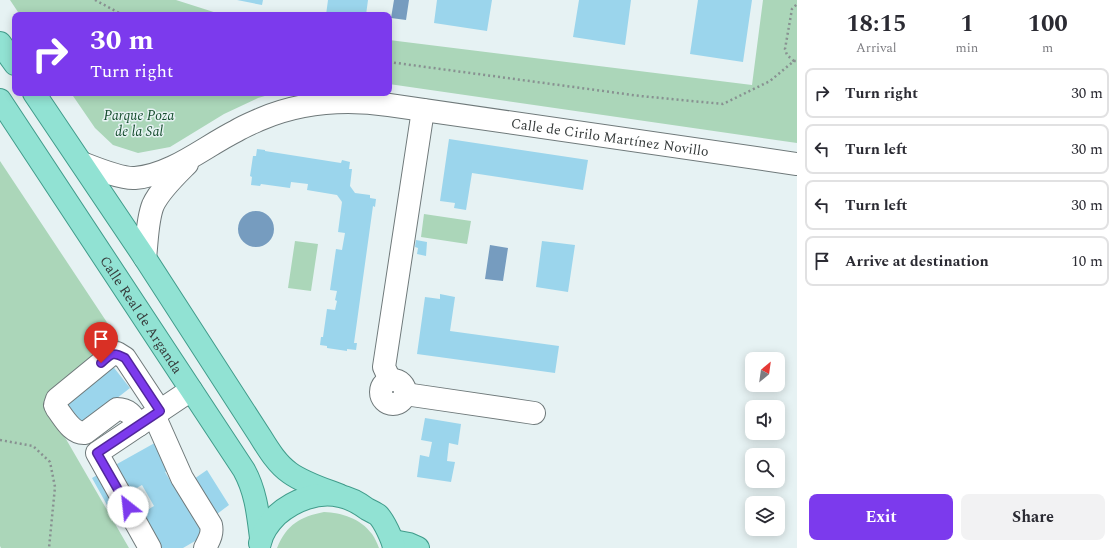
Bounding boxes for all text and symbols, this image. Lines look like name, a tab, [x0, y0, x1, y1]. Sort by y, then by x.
text: 18:15	[846, 6, 906, 42]
text: 1	[960, 6, 974, 42]
text: 100	[1027, 6, 1068, 42]
text: 30 m	[90, 19, 154, 62]
icon: right	[24, 28, 76, 80]
text: Arrival	[856, 38, 897, 58]
text: min	[956, 38, 978, 58]
text: m	[1042, 38, 1053, 58]
text: Turn right	[90, 58, 173, 85]
icon: right	[811, 82, 833, 104]
text: Turn right	[845, 82, 918, 105]
text: 30 m	[1071, 82, 1103, 105]
park label: Parque Poza de la Sal	[104, 105, 174, 142]
street label: Calle de Cirilo Martínez Novillo	[510, 113, 710, 162]
icon: left	[811, 138, 833, 160]
text: Turn left	[845, 138, 907, 161]
text: 30 m	[1071, 138, 1103, 161]
icon: left	[811, 194, 833, 216]
text: Turn left	[845, 194, 907, 217]
text: 30 m	[1071, 194, 1103, 217]
icon: arrive	[811, 250, 833, 272]
text: Arrive at destination	[845, 250, 989, 273]
text: 10 m	[1071, 250, 1103, 273]
street label: Calle Real de Arganda	[94, 252, 188, 378]
pin	[84, 322, 118, 363]
icon: arrive	[90, 328, 112, 350]
north arrow	[745, 352, 785, 392]
map controls	[745, 352, 785, 536]
button: sound	[745, 400, 785, 440]
button: search	[745, 448, 785, 488]
position arrow	[107, 486, 149, 528]
button: Exit	[809, 494, 953, 540]
button: Share	[961, 494, 1105, 540]
button: layers	[745, 496, 785, 536]

